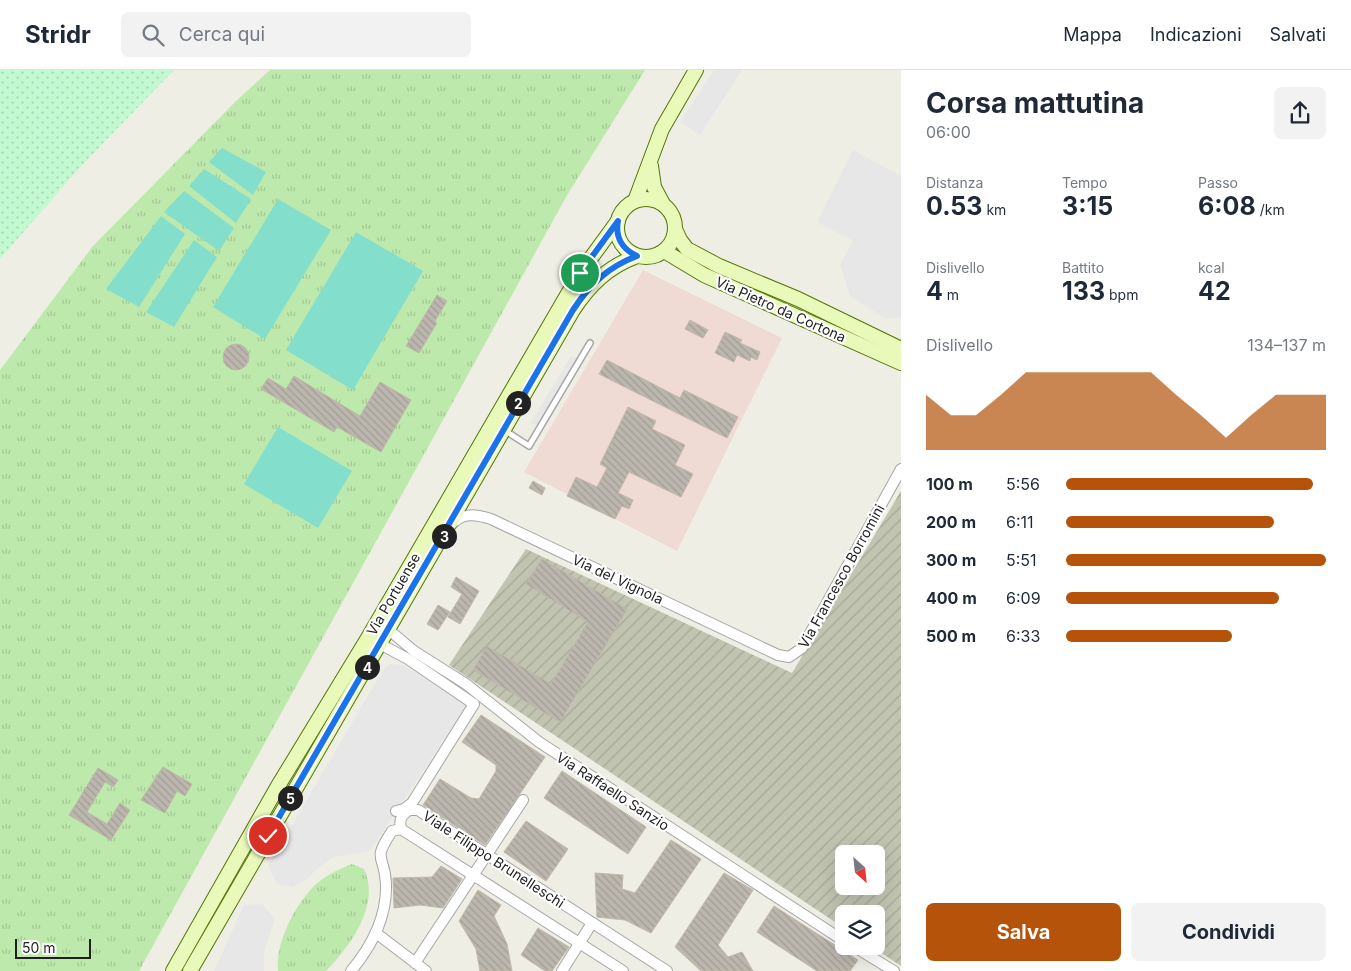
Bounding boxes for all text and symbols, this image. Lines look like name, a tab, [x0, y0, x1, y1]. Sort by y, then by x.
search box	[121, 12, 471, 57]
text: Stridr	[25, 20, 91, 49]
icon: search	[139, 21, 167, 49]
text: Cerca qui	[179, 23, 265, 46]
text: Mappa	[1063, 24, 1122, 45]
text: Indicazioni	[1150, 24, 1242, 45]
text: Salvati	[1270, 24, 1326, 45]
text: Corsa mattutina	[926, 86, 1144, 120]
button: share	[1274, 87, 1326, 139]
text: 06:00	[926, 122, 971, 142]
text: Distanza	[926, 174, 983, 191]
text: Tempo	[1062, 174, 1107, 191]
text: Passo	[1198, 174, 1238, 191]
text: 0.53	[926, 191, 982, 221]
text: 3:15	[1062, 191, 1113, 221]
text: 6:08	[1198, 191, 1256, 221]
text: km	[982, 201, 1006, 218]
text: /km	[1256, 201, 1285, 218]
pin	[559, 252, 601, 294]
icon: arrive	[566, 259, 594, 287]
text: Dislivello	[926, 259, 985, 276]
text: Battito	[1062, 259, 1104, 276]
text: kcal	[1198, 259, 1225, 276]
street label: Via Pietro da Cortona	[713, 273, 849, 345]
text: 4	[926, 276, 943, 306]
text: 133	[1062, 276, 1105, 306]
text: 42	[1198, 276, 1231, 306]
text: m	[943, 286, 959, 303]
text: bpm	[1105, 286, 1138, 303]
text: Dislivello	[926, 335, 993, 355]
text: 134–137 m	[1247, 335, 1326, 355]
pin: 2	[506, 390, 530, 416]
text: 2	[514, 395, 523, 412]
text: 100 m	[926, 474, 973, 494]
text: 5:56	[1006, 474, 1040, 494]
street label: Via Francesco Borromini	[794, 501, 888, 651]
text: 200 m	[926, 512, 976, 532]
text: 6:11	[1006, 512, 1034, 532]
pin: 3	[432, 524, 456, 548]
text: 3	[440, 528, 449, 545]
street label: Via Portuense	[363, 550, 423, 638]
street label: Via del Vignola	[570, 550, 666, 608]
text: 300 m	[926, 550, 976, 570]
text: 5:51	[1006, 550, 1037, 570]
text: 400 m	[926, 588, 977, 608]
text: 6:09	[1006, 588, 1041, 608]
text: 500 m	[926, 626, 976, 646]
text: 6:33	[1006, 626, 1040, 646]
pin: 4	[354, 654, 380, 680]
text: 4	[363, 659, 372, 676]
street label: Via Raffaello Sanzio	[553, 748, 673, 834]
pin: 5	[278, 786, 302, 810]
text: 5	[286, 790, 295, 807]
street label: Viale Filippo Brunelleschi	[420, 807, 568, 911]
pin	[247, 815, 289, 857]
icon: check	[254, 822, 282, 850]
north arrow	[835, 845, 885, 895]
map controls	[835, 845, 885, 955]
button: Salva	[926, 903, 1121, 961]
button: Condividi	[1131, 903, 1326, 961]
button: layers	[835, 905, 885, 955]
scale bar	[15, 936, 91, 959]
text: 50 m	[22, 939, 56, 956]

